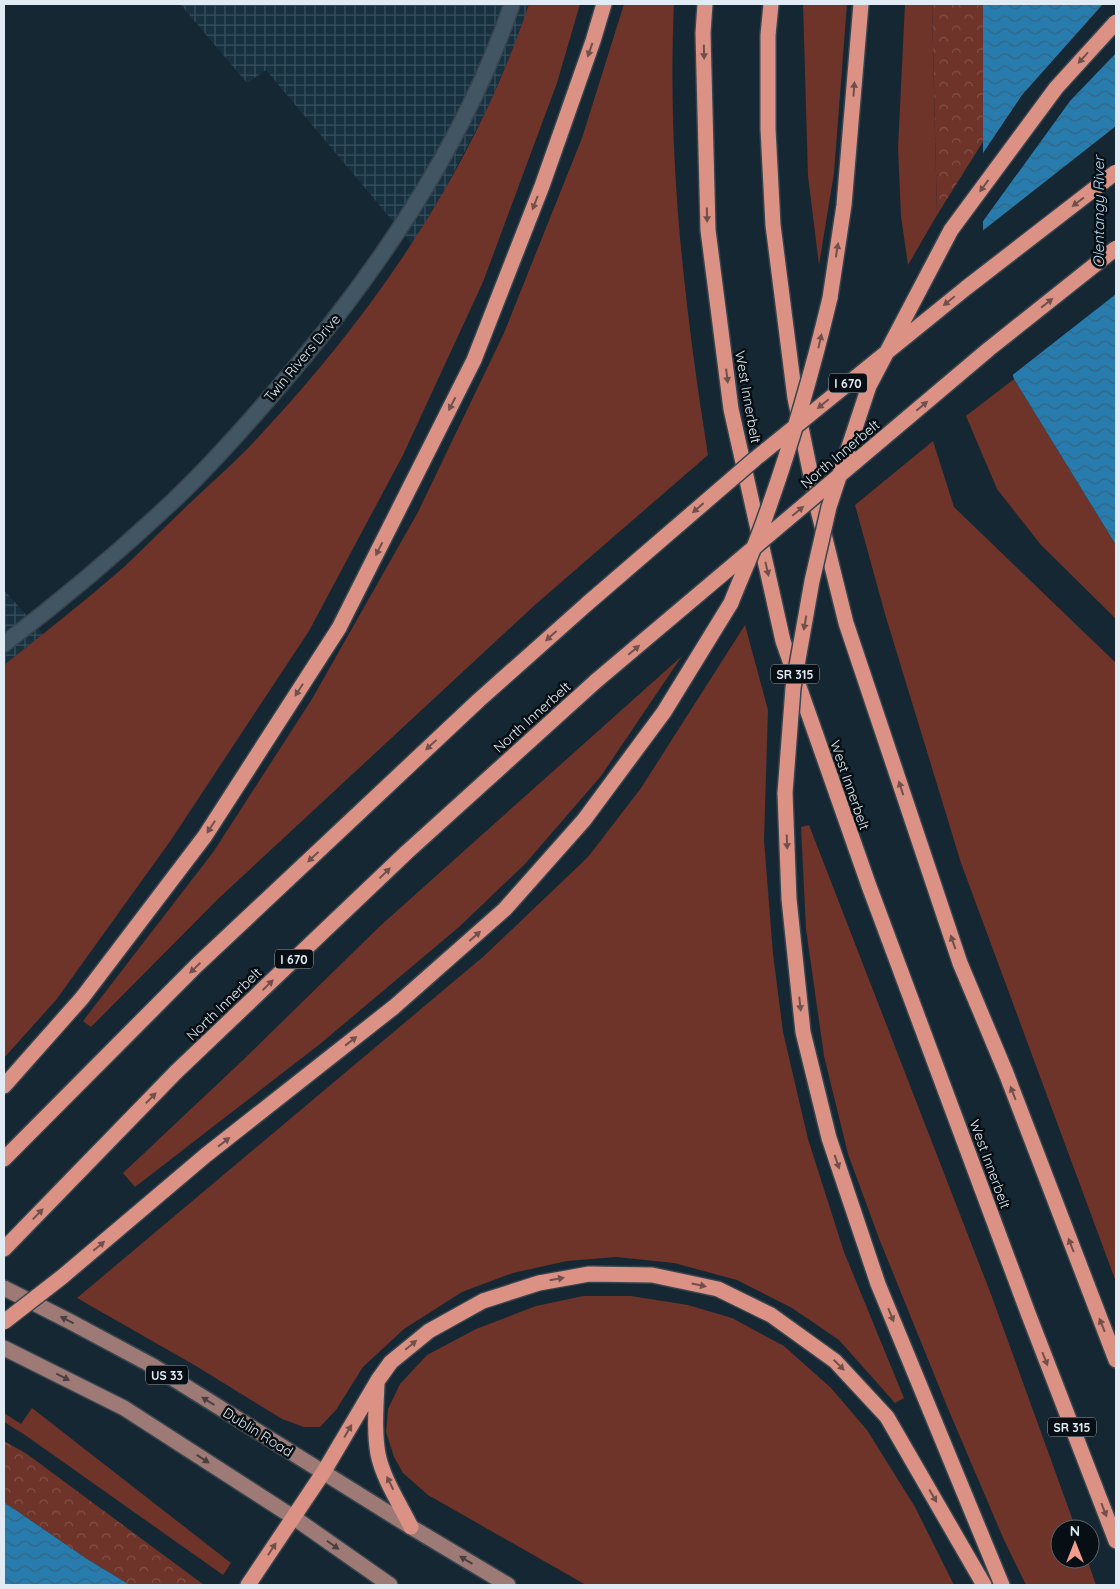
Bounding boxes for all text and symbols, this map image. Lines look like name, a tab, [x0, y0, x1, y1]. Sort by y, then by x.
one-way arrow	[586, 43, 593, 58]
one-way arrow	[700, 45, 708, 61]
one-way arrow	[1078, 51, 1089, 64]
one-way arrow	[850, 80, 858, 96]
water label: Olentangy River	[1089, 154, 1108, 268]
one-way arrow	[978, 179, 989, 192]
one-way arrow	[531, 196, 539, 211]
one-way arrow	[1071, 197, 1085, 207]
one-way arrow	[704, 207, 712, 223]
one-way arrow	[834, 242, 842, 258]
one-way arrow	[943, 296, 956, 307]
one-way arrow	[1041, 297, 1054, 308]
street label: Twin Rivers Drive	[260, 310, 344, 406]
one-way arrow	[816, 334, 824, 349]
street label: West Innerbelt	[731, 349, 765, 445]
one-way arrow	[723, 369, 731, 385]
road number: I 670	[829, 373, 867, 392]
one-way arrow	[448, 397, 456, 411]
one-way arrow	[817, 398, 830, 409]
one-way arrow	[915, 400, 928, 411]
street label: North Innerbelt	[797, 415, 883, 492]
one-way arrow	[692, 502, 704, 513]
one-way arrow	[791, 505, 804, 516]
one-way arrow	[375, 542, 383, 556]
one-way arrow	[763, 562, 771, 577]
one-way arrow	[800, 616, 808, 632]
one-way arrow	[545, 630, 558, 641]
one-way arrow	[627, 644, 640, 655]
road number: SR 315	[771, 664, 819, 684]
street label: North Innerbelt	[490, 677, 575, 756]
one-way arrow	[294, 683, 303, 697]
street label: West Innerbelt	[826, 738, 874, 832]
one-way arrow	[426, 739, 438, 751]
one-way arrow	[896, 780, 904, 795]
one-way arrow	[206, 820, 215, 833]
one-way arrow	[783, 834, 791, 850]
one-way arrow	[307, 851, 319, 863]
one-way arrow	[379, 867, 391, 879]
one-way arrow	[468, 930, 481, 941]
one-way arrow	[949, 934, 957, 949]
road number: I 670	[275, 950, 313, 969]
one-way arrow	[189, 962, 201, 974]
street label: North Innerbelt	[183, 963, 266, 1044]
one-way arrow	[261, 979, 273, 991]
one-way arrow	[796, 996, 804, 1012]
one-way arrow	[344, 1035, 357, 1046]
one-way arrow	[1009, 1085, 1017, 1100]
one-way arrow	[145, 1092, 157, 1104]
street label: West Innerbelt	[966, 1117, 1015, 1211]
one-way arrow	[217, 1136, 230, 1147]
one-way arrow	[833, 1155, 841, 1170]
one-way arrow	[32, 1209, 44, 1221]
one-way arrow	[1067, 1237, 1074, 1252]
one-way arrow	[92, 1240, 105, 1251]
one-way arrow	[550, 1275, 566, 1283]
one-way arrow	[692, 1281, 707, 1289]
one-way arrow	[887, 1308, 895, 1322]
one-way arrow	[60, 1316, 74, 1324]
one-way arrow	[1098, 1318, 1106, 1332]
one-way arrow	[404, 1340, 417, 1351]
one-way arrow	[1042, 1351, 1050, 1366]
one-way arrow	[832, 1359, 844, 1371]
road number: US 33	[146, 1366, 188, 1384]
one-way arrow	[56, 1373, 70, 1381]
one-way arrow	[201, 1396, 214, 1405]
street label: Dublin Road	[220, 1403, 296, 1461]
road number: SR 315	[1048, 1418, 1096, 1436]
one-way arrow	[344, 1424, 353, 1437]
one-way arrow	[197, 1454, 210, 1464]
one-way arrow	[385, 1476, 394, 1491]
one-way arrow	[928, 1490, 937, 1503]
one-way arrow	[1100, 1503, 1108, 1518]
north arrow	[1050, 1519, 1100, 1569]
text: N	[1070, 1522, 1080, 1540]
one-way arrow	[326, 1540, 340, 1550]
one-way arrow	[267, 1542, 277, 1556]
one-way arrow	[460, 1556, 473, 1565]

